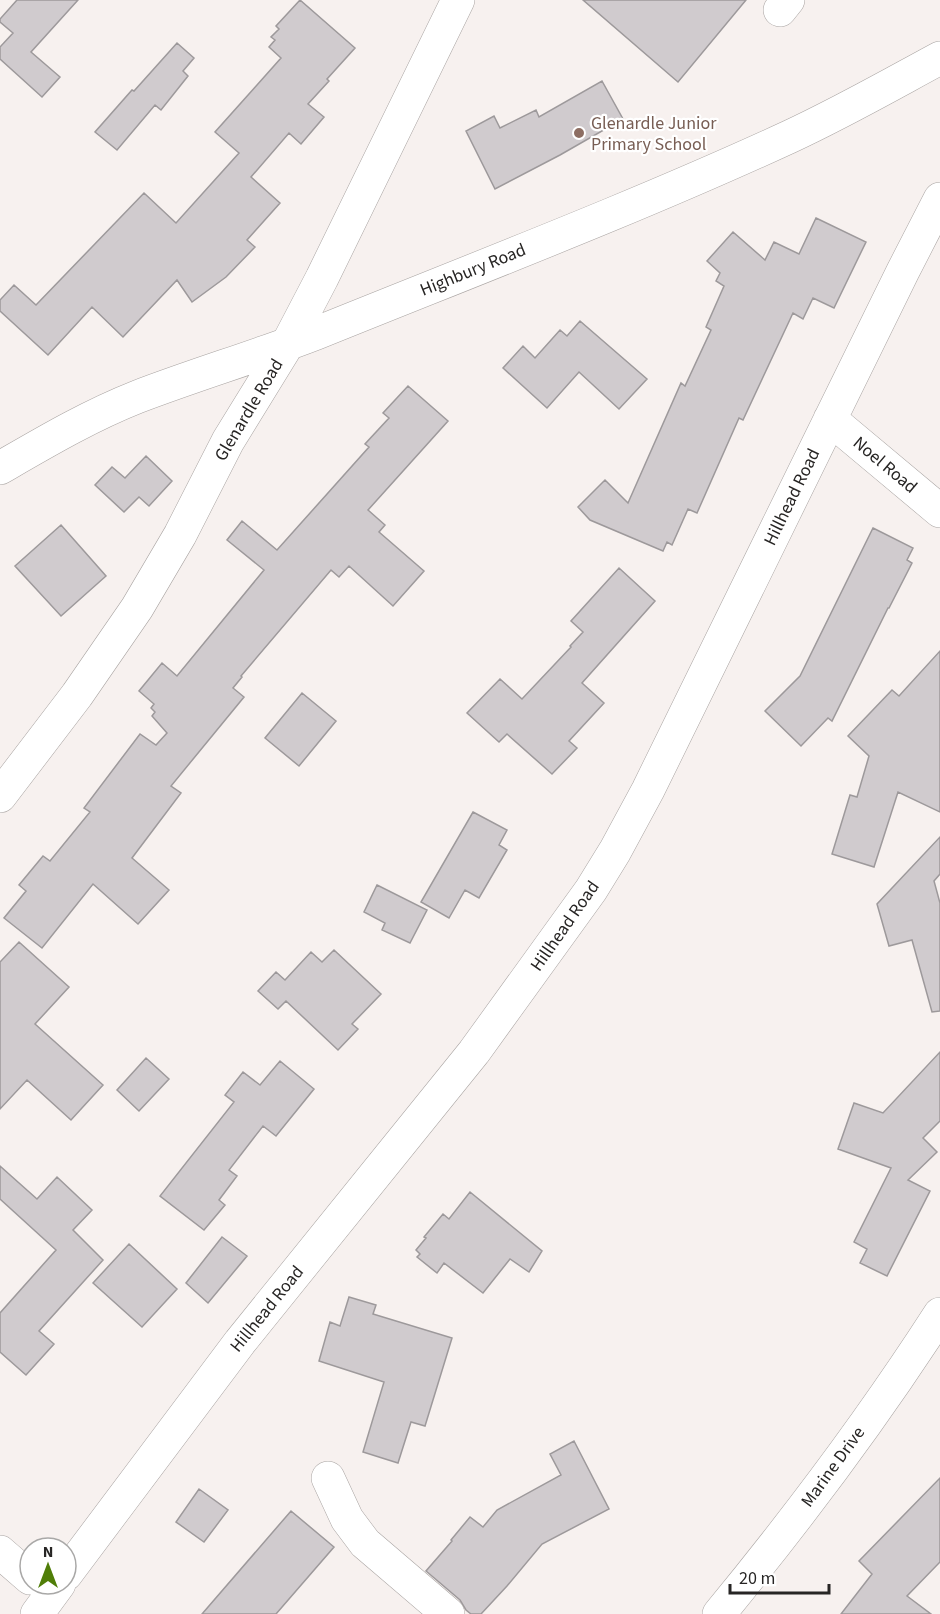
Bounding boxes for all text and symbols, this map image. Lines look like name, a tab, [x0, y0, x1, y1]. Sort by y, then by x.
place label: Glenardle Junior Primary School	[591, 111, 717, 157]
marker: Glenardle Junior Primary School	[572, 126, 586, 140]
street label: Highbury Road	[416, 237, 530, 303]
street label: Glenardle Road	[209, 354, 289, 466]
street label: Noel Road	[847, 431, 923, 499]
street label: Hillhead Road	[758, 444, 826, 550]
street label: Hillhead Road	[525, 876, 605, 976]
street label: Hillhead Road	[224, 1260, 310, 1358]
street label: Marine Drive	[795, 1421, 871, 1512]
north arrow	[18, 1536, 78, 1596]
text: N	[43, 1541, 53, 1563]
scale bar	[730, 1557, 829, 1595]
text: 20 m	[739, 1566, 775, 1591]

